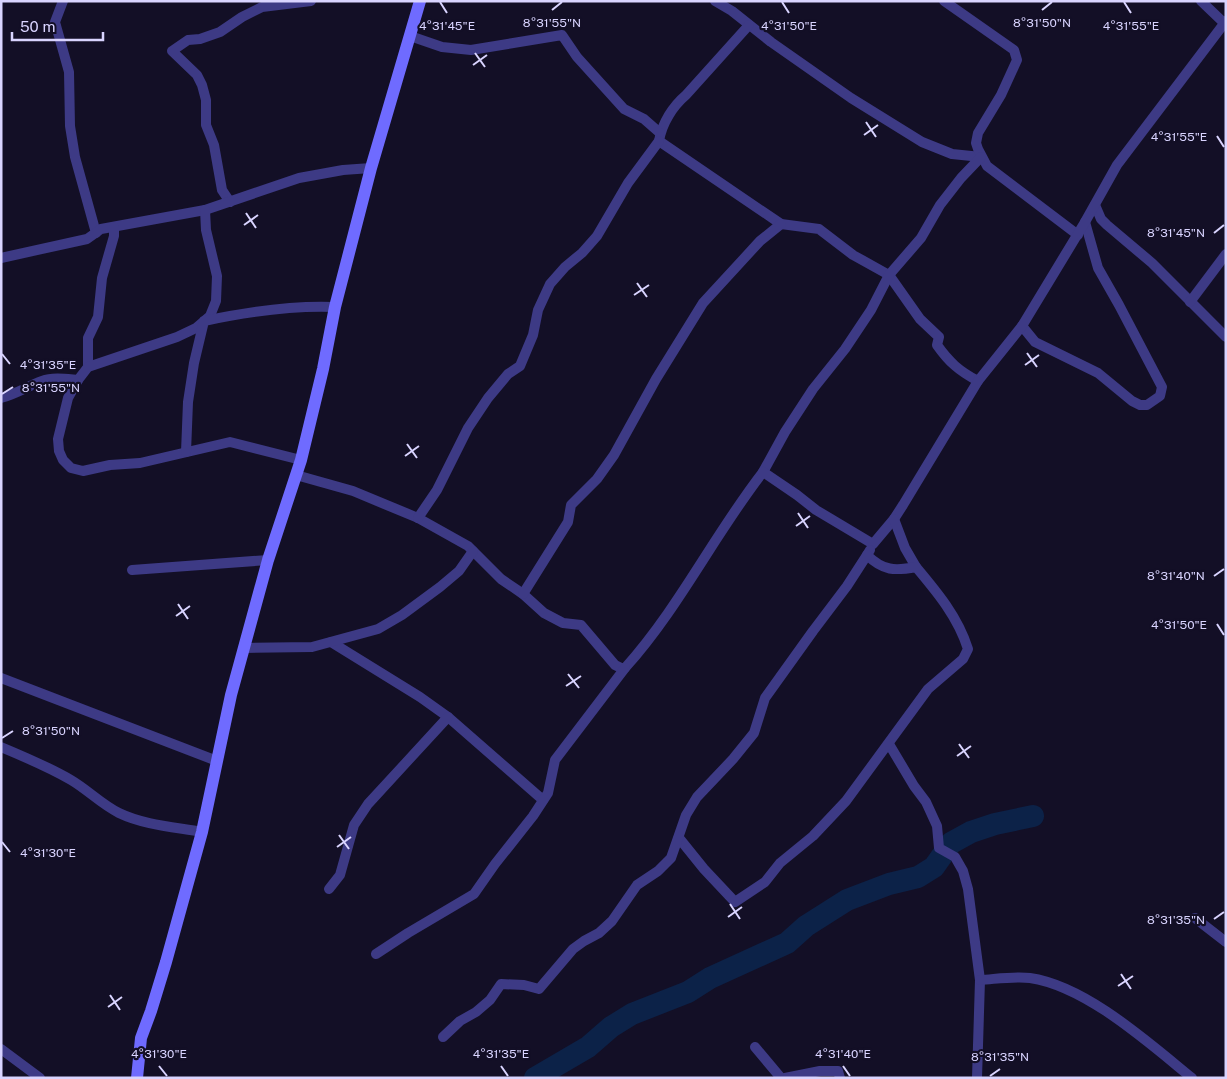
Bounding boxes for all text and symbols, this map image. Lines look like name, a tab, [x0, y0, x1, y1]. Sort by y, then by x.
scale bar	[12, 10, 104, 42]
text: 8°31'55"N	[523, 16, 581, 30]
text: 8°31'50"N	[1013, 16, 1071, 30]
text: 50 m	[20, 18, 55, 35]
text: 4°31'45"E	[419, 19, 475, 33]
text: 4°31'50"E	[761, 19, 817, 33]
text: 4°31'55"E	[1103, 19, 1159, 33]
text: 4°31'55"E	[1151, 130, 1207, 144]
text: 8°31'45"N	[1147, 226, 1205, 240]
text: 4°31'35"E	[20, 358, 76, 372]
text: 8°31'55"N	[22, 381, 80, 395]
text: 8°31'40"N	[1147, 569, 1205, 583]
text: 4°31'50"E	[1151, 618, 1207, 632]
text: 8°31'50"N	[22, 724, 80, 738]
text: 4°31'30"E	[20, 846, 76, 860]
text: 8°31'35"N	[1147, 913, 1205, 927]
text: 4°31'30"E	[131, 1047, 187, 1061]
text: 4°31'35"E	[473, 1047, 529, 1061]
text: 4°31'40"E	[815, 1047, 871, 1061]
text: 8°31'35"N	[971, 1050, 1029, 1064]

